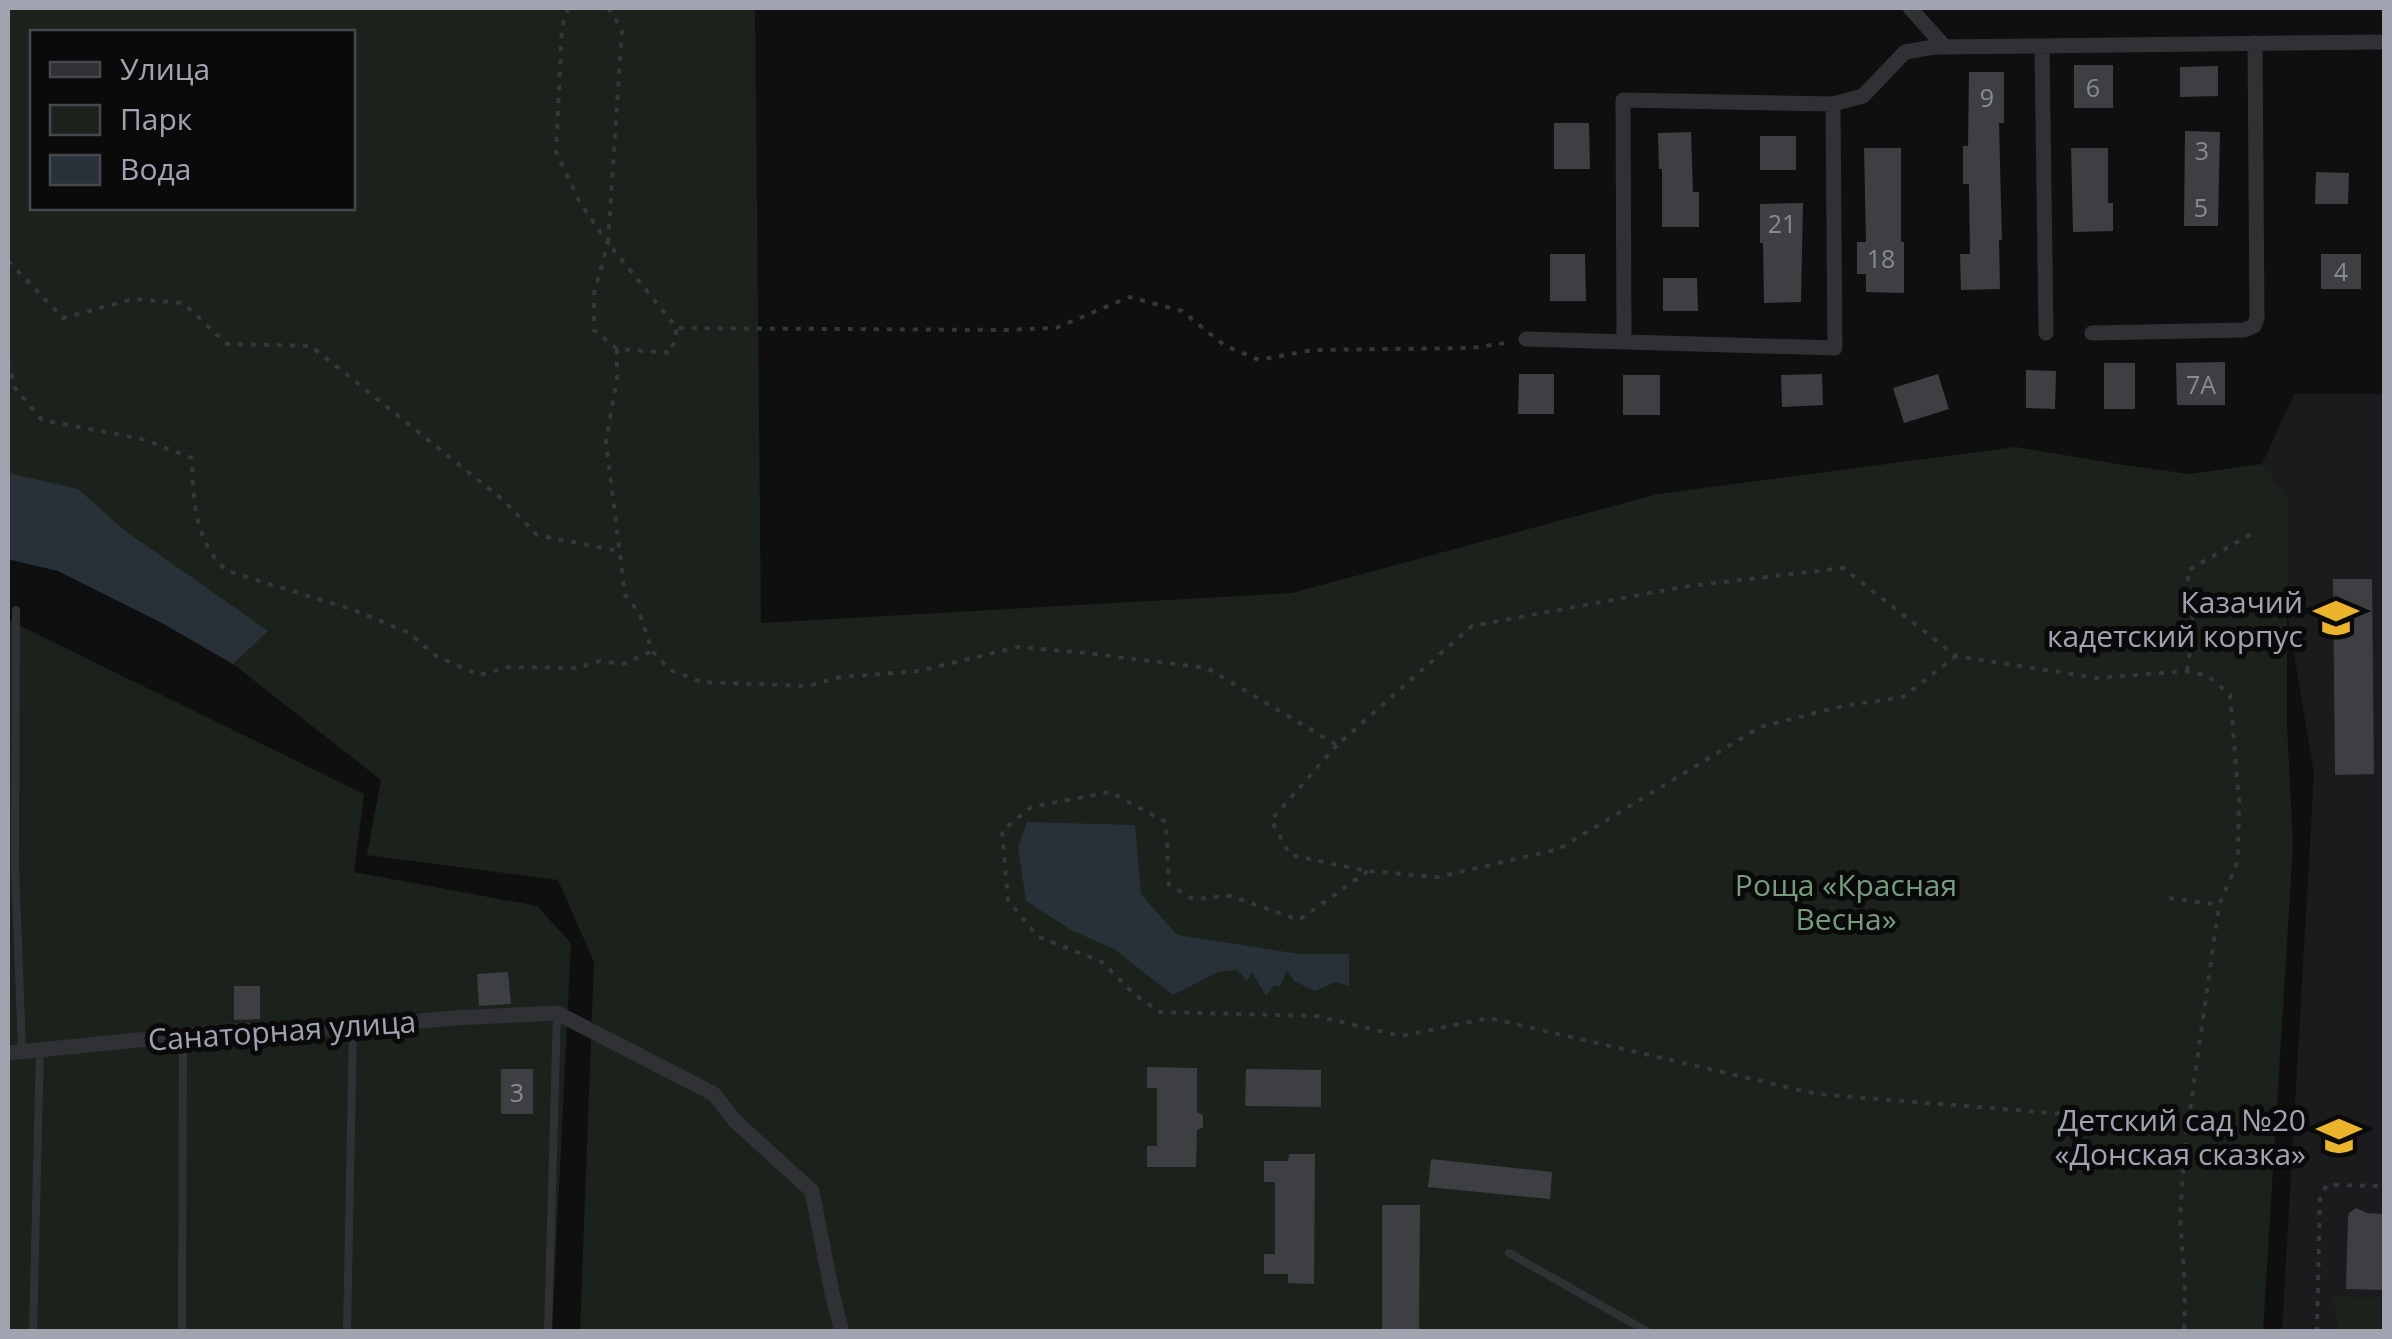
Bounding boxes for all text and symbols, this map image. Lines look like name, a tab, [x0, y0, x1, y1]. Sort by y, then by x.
legend	[30, 30, 355, 210]
text: Улица	[120, 48, 210, 89]
house number: 6	[2086, 70, 2100, 104]
house number: 9	[1980, 80, 1994, 114]
text: Парк	[120, 98, 193, 139]
house number: 3	[2195, 133, 2209, 167]
text: Вода	[120, 148, 191, 189]
house number: 5	[2194, 190, 2208, 224]
house number: 21	[1768, 206, 1796, 240]
house number: 18	[1867, 241, 1895, 275]
house number: 4	[2334, 254, 2348, 288]
house number: 7А	[2186, 367, 2216, 401]
place label: Казачий кадетский корпус	[2047, 581, 2303, 656]
school or university icon: Казачий кадетский корпус	[2312, 594, 2360, 642]
park label: Роща «Красная Весна»	[1735, 864, 1957, 939]
street label: Санаторная улица	[147, 1000, 417, 1060]
house number: 3	[510, 1075, 524, 1109]
place label: Детский сад №20 «Донская сказка»	[2055, 1099, 2306, 1174]
school or university icon: Детский сад №20 «Донская сказка»	[2315, 1112, 2363, 1160]

